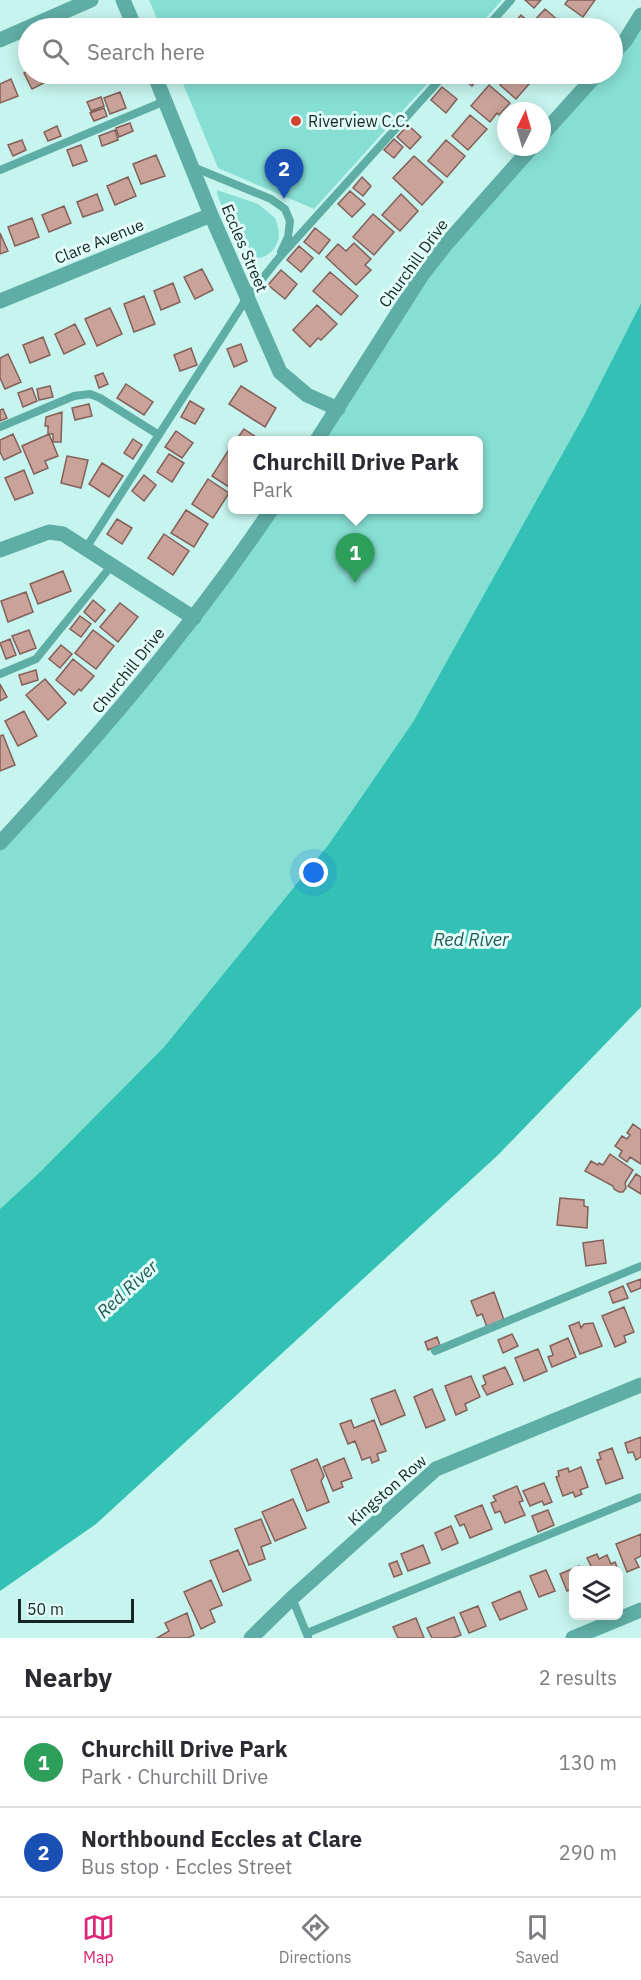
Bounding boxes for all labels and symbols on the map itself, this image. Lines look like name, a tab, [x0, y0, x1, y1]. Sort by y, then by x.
north arrow	[497, 102, 551, 156]
place label: Riverview C.C.	[308, 111, 410, 131]
marker: Riverview C.C.	[289, 114, 303, 128]
pin: 2	[264, 150, 304, 199]
street label: Eccles Street	[217, 201, 273, 295]
street label: Clare Avenue	[51, 214, 147, 268]
street label: Churchill Drive	[374, 215, 452, 311]
pin: 1	[336, 534, 374, 583]
street label: Churchill Drive	[87, 623, 169, 717]
your location	[299, 858, 328, 887]
water label: Red River	[434, 928, 509, 951]
water label: Red River	[92, 1255, 163, 1323]
street label: Kingston Row	[343, 1450, 431, 1530]
scale bar	[18, 1596, 134, 1624]

